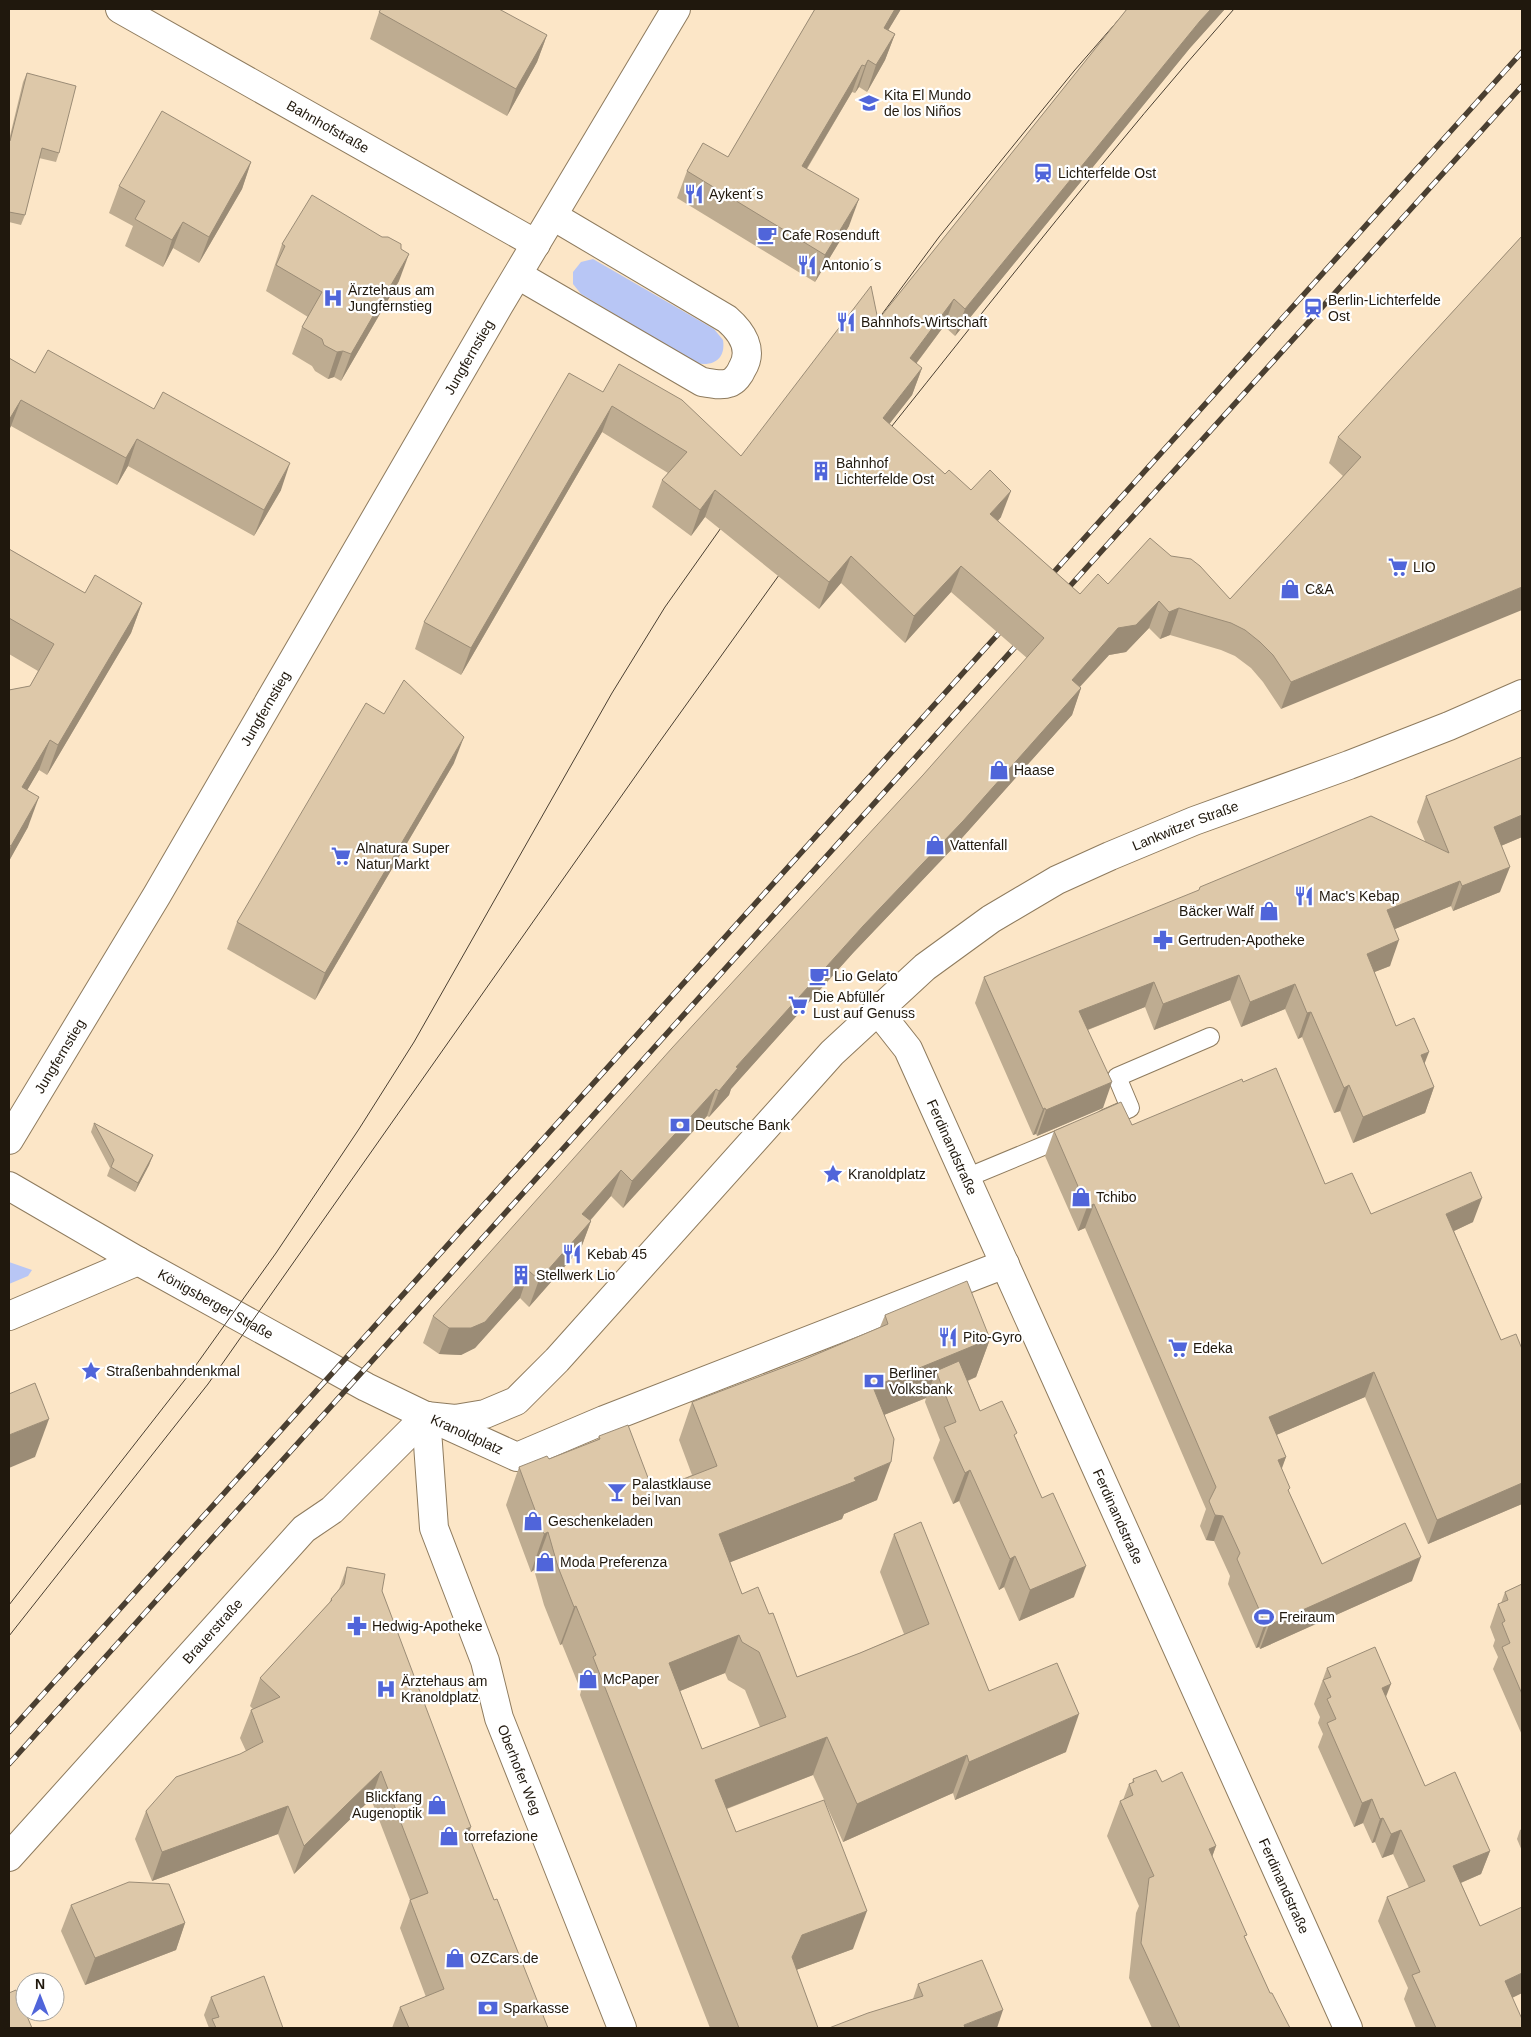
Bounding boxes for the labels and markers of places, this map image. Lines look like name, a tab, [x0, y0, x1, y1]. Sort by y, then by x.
place label: Kita El Mundo de los Niños	[884, 87, 971, 119]
school or university icon: Kita El Mundo de los Niños	[858, 92, 880, 114]
station icon: Lichterfelde Ost	[1032, 162, 1054, 184]
place label: Lichterfelde Ost	[1058, 165, 1156, 181]
restaurant icon: Aykent´s	[683, 183, 705, 205]
place label: Aykent´s	[709, 186, 763, 202]
cafe icon: Cafe Rosenduft	[756, 224, 778, 246]
place label: Cafe Rosenduft	[782, 227, 879, 243]
restaurant icon: Antonio´s	[796, 254, 818, 276]
place label: Antonio´s	[822, 257, 881, 273]
place label: Ärztehaus am Jungfernstieg	[348, 282, 434, 314]
hospital icon: Ärztehaus am Jungfernstieg	[322, 287, 344, 309]
place label: Berlin-Lichterfelde Ost	[1328, 292, 1441, 324]
station icon: Berlin-Lichterfelde Ost	[1302, 297, 1324, 319]
restaurant icon: Bahnhofs-Wirtschaft	[835, 311, 857, 333]
place label: Bahnhofs-Wirtschaft	[861, 314, 987, 330]
place label: Bahnhof Lichterfelde Ost	[836, 455, 934, 487]
building icon: Bahnhof Lichterfelde Ost	[810, 460, 832, 482]
supermarket icon: LIO	[1387, 556, 1409, 578]
place label: LIO	[1413, 559, 1436, 575]
shop icon: C&A	[1279, 578, 1301, 600]
place label: C&A	[1305, 581, 1334, 597]
shop icon: Haase	[988, 759, 1010, 781]
place label: Haase	[1014, 762, 1055, 778]
shop icon: Vattenfall	[924, 834, 946, 856]
place label: Vattenfall	[950, 837, 1007, 853]
place label: Alnatura Super Natur Markt	[356, 840, 450, 872]
supermarket icon: Alnatura Super Natur Markt	[330, 845, 352, 867]
restaurant icon: Mac's Kebap	[1293, 885, 1315, 907]
place label: Mac's Kebap	[1319, 888, 1400, 904]
shop icon: Bäcker Walf	[1258, 900, 1280, 922]
place label: Bäcker Walf	[1179, 903, 1254, 919]
pharmacy icon: Gertruden-Apotheke	[1152, 929, 1174, 951]
place label: Gertruden-Apotheke	[1178, 932, 1305, 948]
cafe icon: Lio Gelato	[808, 965, 830, 987]
place label: Lio Gelato	[834, 968, 898, 984]
place label: Die Abfüller Lust auf Genuss	[813, 989, 915, 1021]
supermarket icon: Die Abfüller Lust auf Genuss	[787, 994, 809, 1016]
bank icon: Deutsche Bank	[669, 1114, 691, 1136]
place label: Deutsche Bank	[695, 1117, 791, 1133]
place icon: Kranoldplatz	[822, 1163, 844, 1185]
place label: Kranoldplatz	[848, 1166, 926, 1182]
shop icon: Tchibo	[1070, 1186, 1092, 1208]
place label: Tchibo	[1096, 1189, 1137, 1205]
restaurant icon: Kebab 45	[561, 1243, 583, 1265]
place label: Kebab 45	[587, 1246, 647, 1262]
building icon: Stellwerk Lio	[510, 1264, 532, 1286]
place label: Stellwerk Lio	[536, 1267, 616, 1283]
restaurant icon: Pito-Gyro	[937, 1326, 959, 1348]
place label: Pito-Gyro	[963, 1329, 1022, 1345]
supermarket icon: Edeka	[1167, 1337, 1189, 1359]
place label: Edeka	[1193, 1340, 1233, 1356]
place icon: Straßenbahndenkmal	[80, 1360, 102, 1382]
place label: Straßenbahndenkmal	[106, 1363, 240, 1379]
place label: Berliner Volksbank	[889, 1365, 954, 1397]
bank icon: Berliner Volksbank	[863, 1370, 885, 1392]
place label: Palastklause bei Ivan	[632, 1476, 712, 1508]
bar icon: Palastklause bei Ivan	[606, 1481, 628, 1503]
shop icon: Geschenkeladen	[522, 1510, 544, 1532]
place label: Geschenkeladen	[548, 1513, 653, 1529]
shop icon: Moda Preferenza	[534, 1551, 556, 1573]
place label: Moda Preferenza	[560, 1554, 668, 1570]
sports icon: Freiraum	[1253, 1606, 1275, 1628]
place label: Freiraum	[1279, 1609, 1335, 1625]
pharmacy icon: Hedwig-Apotheke	[346, 1615, 368, 1637]
place label: Hedwig-Apotheke	[372, 1618, 483, 1634]
shop icon: McPaper	[577, 1668, 599, 1690]
place label: McPaper	[603, 1671, 659, 1687]
place label: Ärztehaus am Kranoldplatz	[401, 1673, 487, 1705]
hospital icon: Ärztehaus am Kranoldplatz	[375, 1678, 397, 1700]
place label: Blickfang Augenoptik	[352, 1789, 423, 1821]
shop icon: Blickfang Augenoptik	[426, 1794, 448, 1816]
shop icon: torrefazione	[438, 1825, 460, 1847]
place label: torrefazione	[464, 1828, 538, 1844]
shop icon: OZCars.de	[444, 1947, 466, 1969]
place label: OZCars.de	[470, 1950, 539, 1966]
bank icon: Sparkasse	[477, 1997, 499, 2019]
place label: Sparkasse	[503, 2000, 569, 2016]

